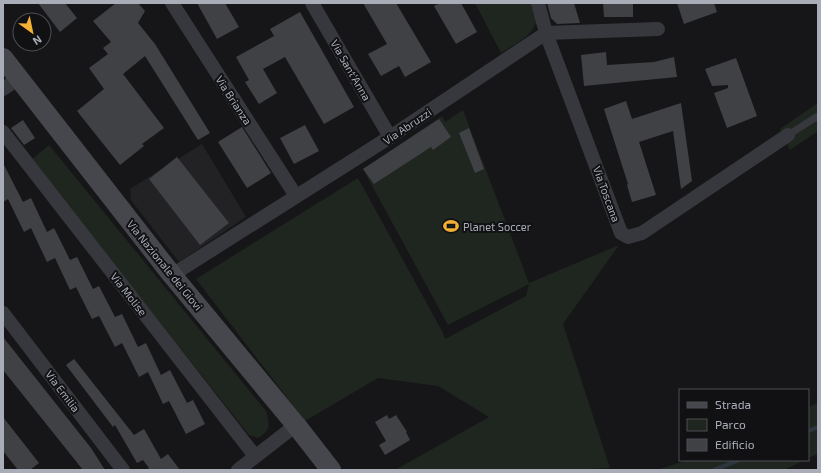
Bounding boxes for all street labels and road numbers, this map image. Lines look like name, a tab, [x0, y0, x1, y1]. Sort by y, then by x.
street label: Via Sant'Anna	[328, 37, 374, 103]
street label: Via Brianza	[213, 73, 255, 127]
street label: Via Abruzzi	[380, 105, 434, 147]
street label: Via Toscana	[591, 164, 623, 224]
street label: Via Nazionale dei Giovi	[125, 217, 205, 313]
street label: Via Molise	[108, 270, 150, 318]
street label: Via Emilia	[43, 368, 83, 414]

